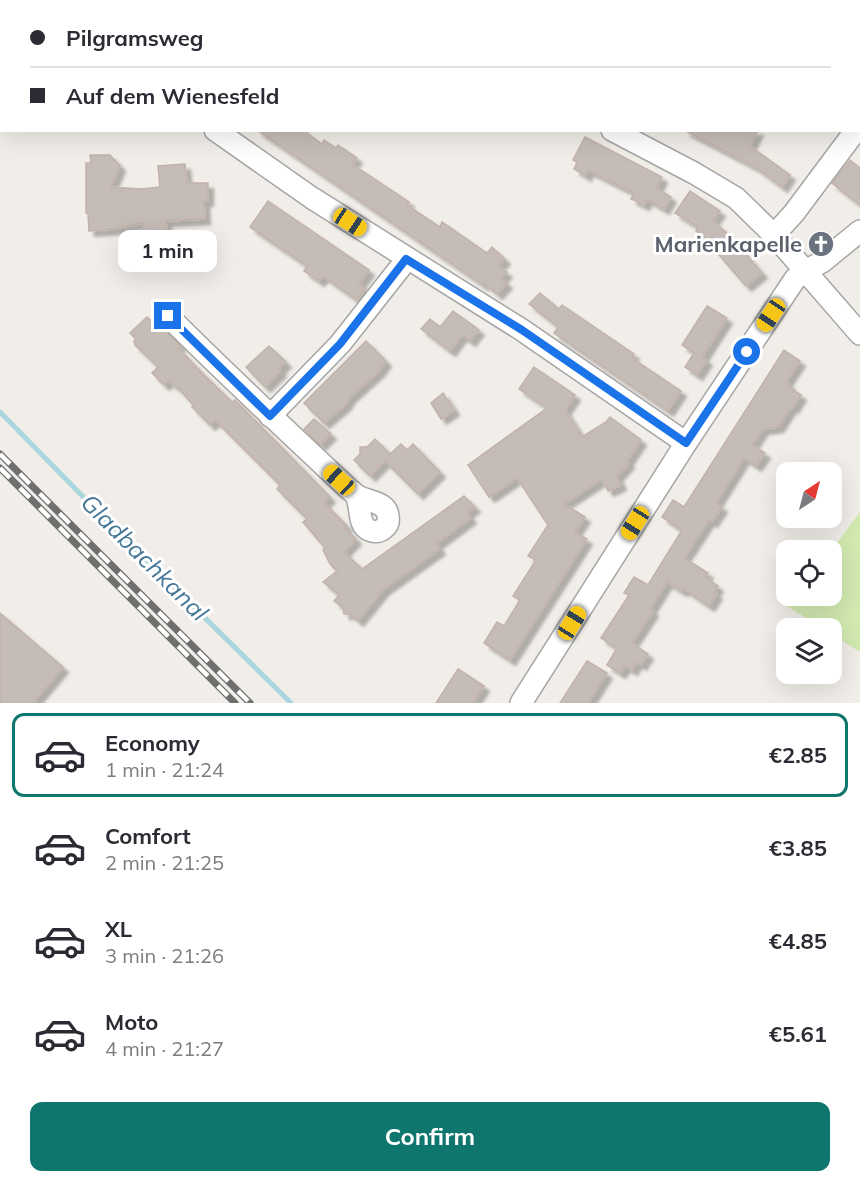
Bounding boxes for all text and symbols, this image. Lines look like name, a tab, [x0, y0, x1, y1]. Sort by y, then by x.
text: Pilgramsweg	[66, 24, 204, 52]
text: Auf dem Wienesfeld	[66, 82, 279, 110]
car	[330, 205, 370, 239]
callout: 1 min	[118, 229, 218, 271]
church icon: Marienkapelle	[806, 229, 836, 259]
place label: Marienkapelle	[655, 230, 802, 258]
text: 1 min	[141, 238, 194, 263]
car	[753, 295, 789, 335]
route end	[154, 302, 181, 329]
route start	[733, 338, 760, 365]
car	[320, 461, 358, 499]
north arrow	[776, 462, 842, 528]
map controls	[776, 462, 842, 684]
water label: Gladbachkanal	[75, 487, 215, 627]
car	[618, 503, 652, 543]
button: locate	[776, 540, 842, 606]
car	[555, 603, 589, 643]
button: layers	[776, 618, 842, 684]
icon: car	[33, 728, 87, 782]
text: Economy	[105, 729, 200, 757]
text: €2.85	[769, 741, 827, 769]
text: 1 min · 21:24	[105, 757, 224, 782]
icon: car	[33, 821, 87, 875]
text: Comfort	[105, 822, 191, 850]
text: €3.85	[769, 834, 827, 862]
text: 2 min · 21:25	[105, 850, 224, 875]
icon: car	[33, 914, 87, 968]
text: XL	[105, 915, 132, 943]
text: €4.85	[769, 927, 827, 955]
text: 3 min · 21:26	[105, 943, 224, 968]
icon: car	[33, 1007, 87, 1061]
text: Moto	[105, 1008, 158, 1036]
text: €5.61	[769, 1020, 827, 1048]
text: 4 min · 21:27	[105, 1036, 224, 1061]
button: Confirm	[30, 1102, 830, 1171]

